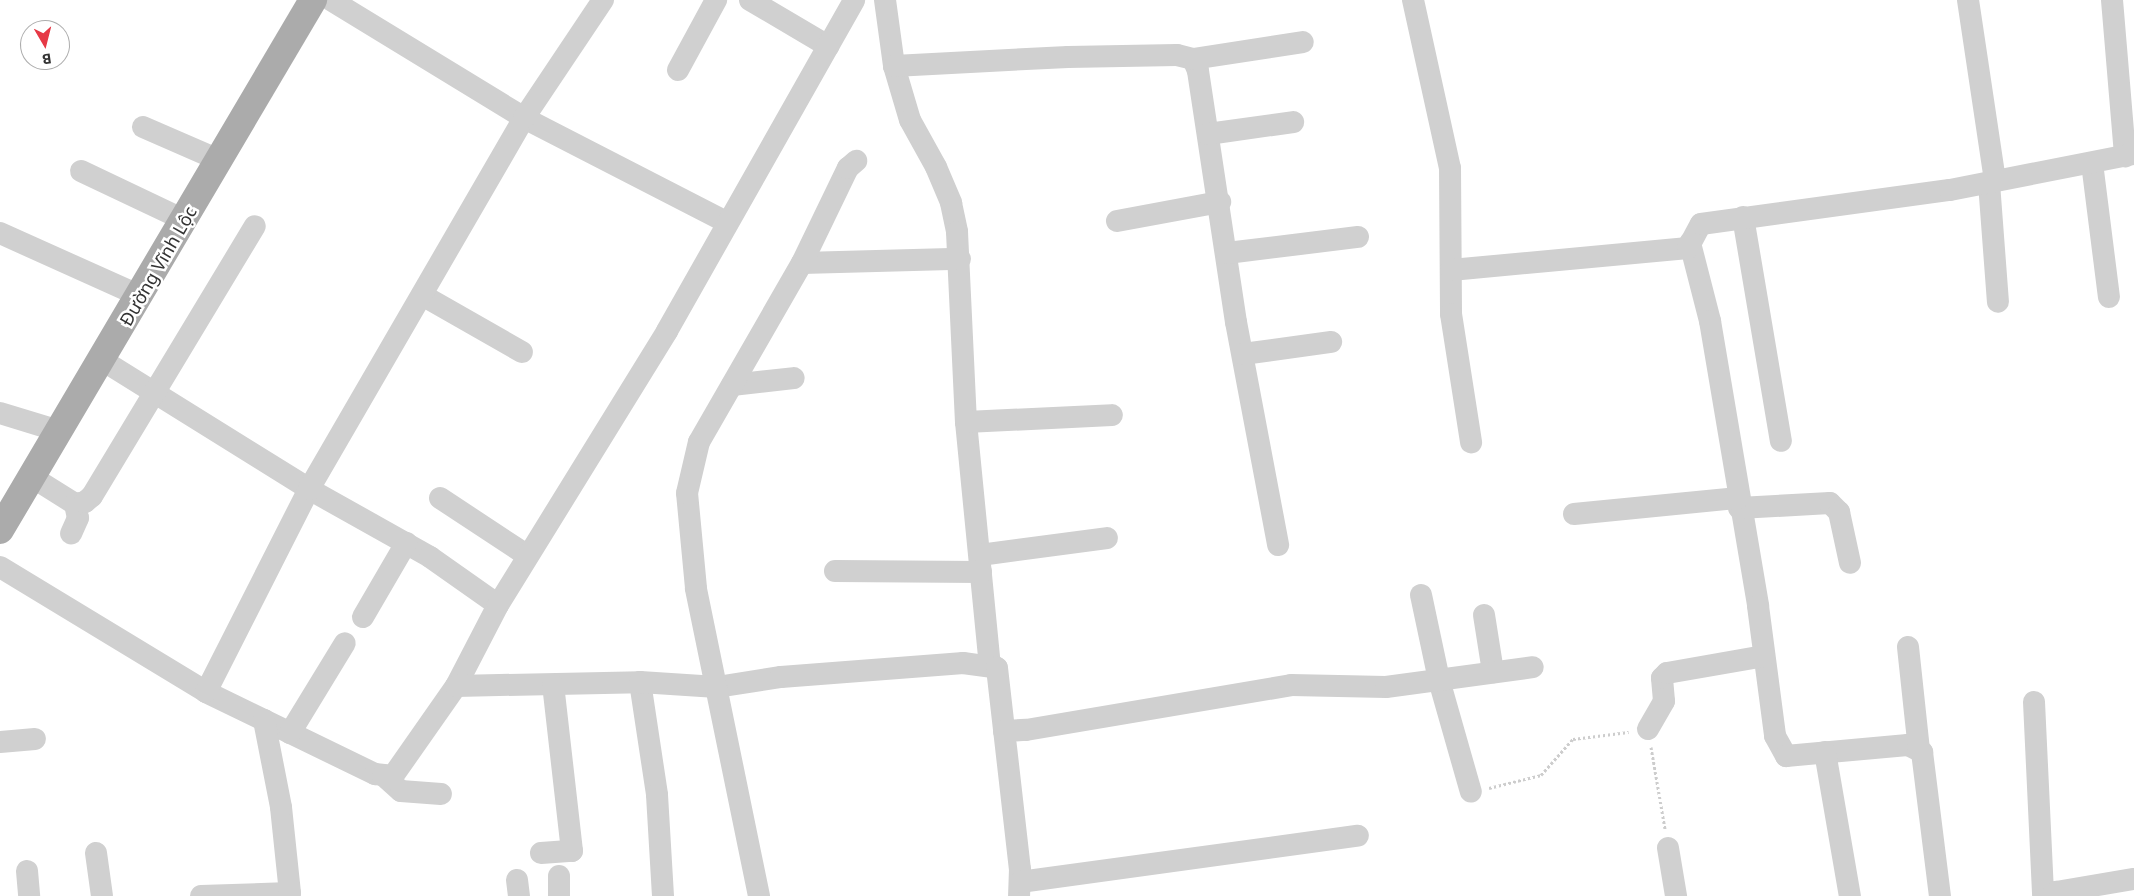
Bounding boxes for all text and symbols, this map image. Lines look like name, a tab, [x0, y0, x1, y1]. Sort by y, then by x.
north arrow	[20, 20, 70, 70]
text: B	[41, 49, 53, 69]
street label: Đường Vĩnh Lộc	[115, 202, 201, 330]

